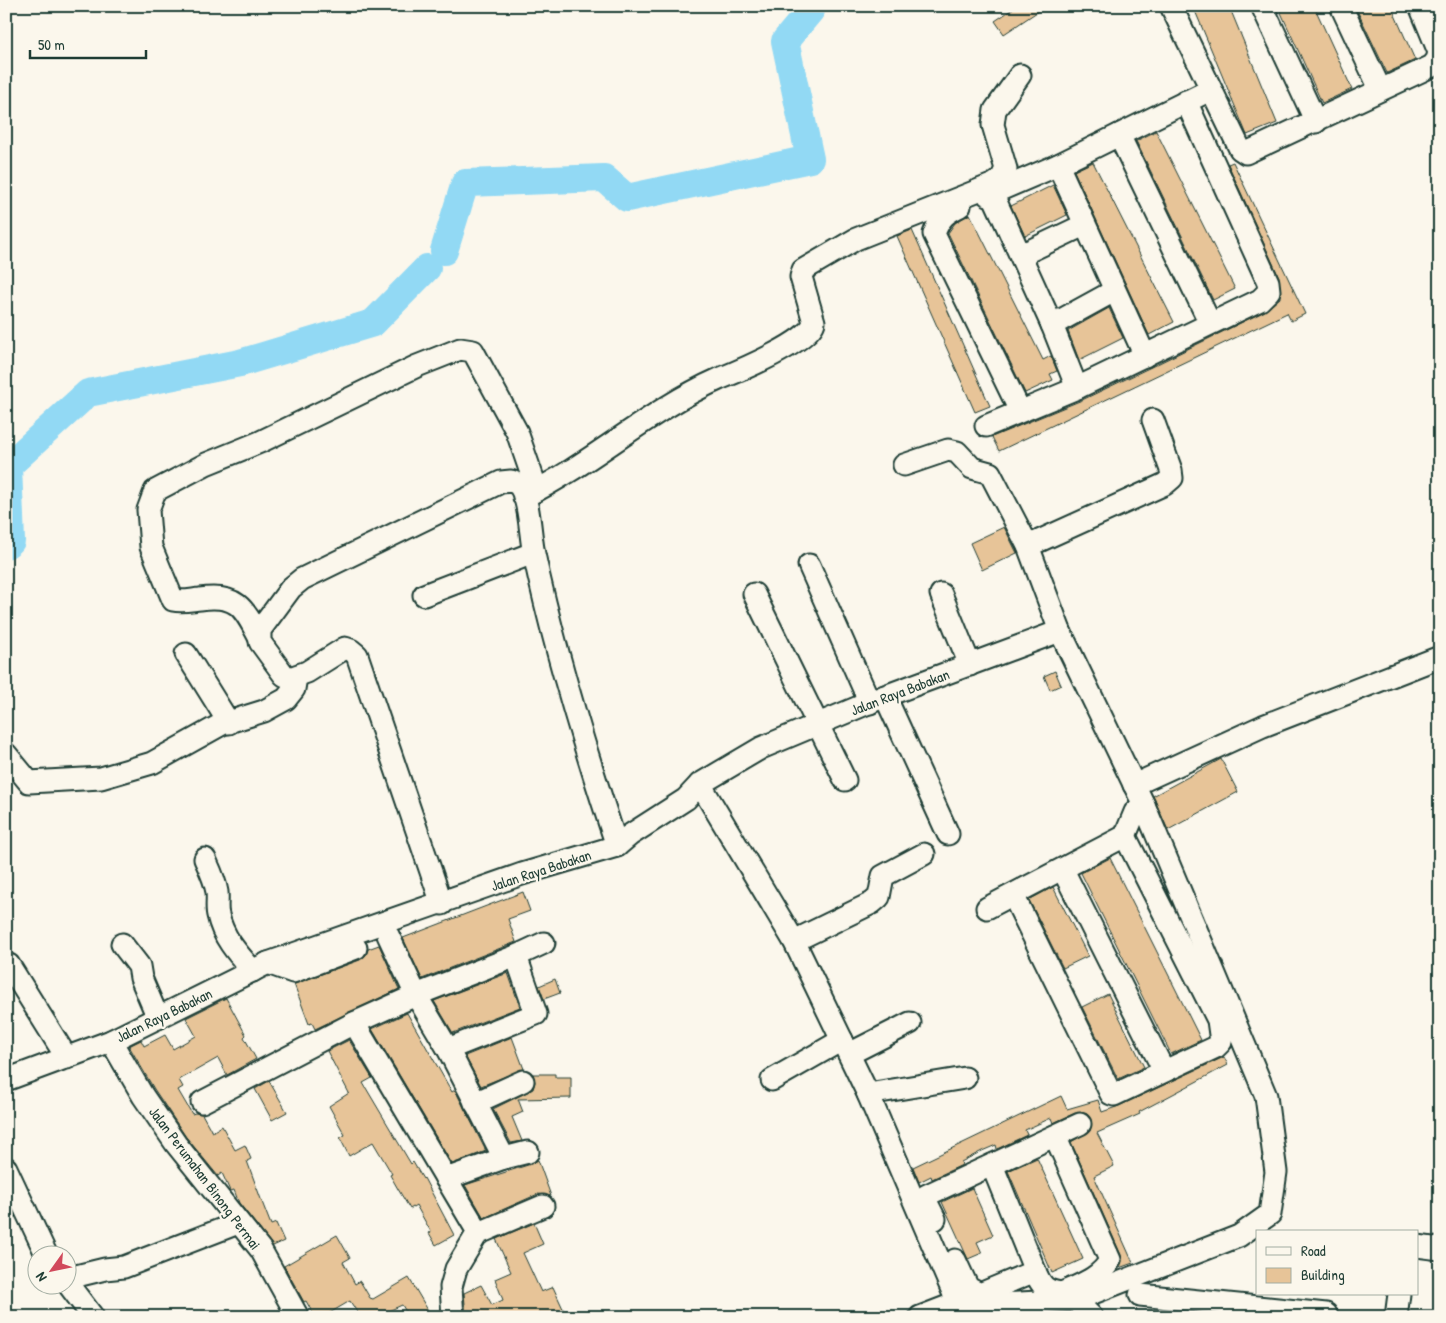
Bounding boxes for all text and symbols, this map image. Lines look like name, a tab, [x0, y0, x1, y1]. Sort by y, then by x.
scale bar	[30, 28, 146, 60]
text: 50 m	[38, 34, 65, 55]
street label: Jalan Raya Babakan	[848, 663, 953, 720]
street label: Jalan Raya Babakan	[488, 844, 594, 896]
street label: Jalan Raya Babakan	[113, 983, 216, 1047]
street label: Jalan Perumahan Binong Permai	[144, 1102, 266, 1254]
legend	[1256, 1230, 1418, 1296]
text: Road	[1301, 1240, 1326, 1261]
north arrow	[28, 1246, 78, 1296]
text: Building	[1301, 1264, 1345, 1285]
text: N	[30, 1269, 51, 1286]

